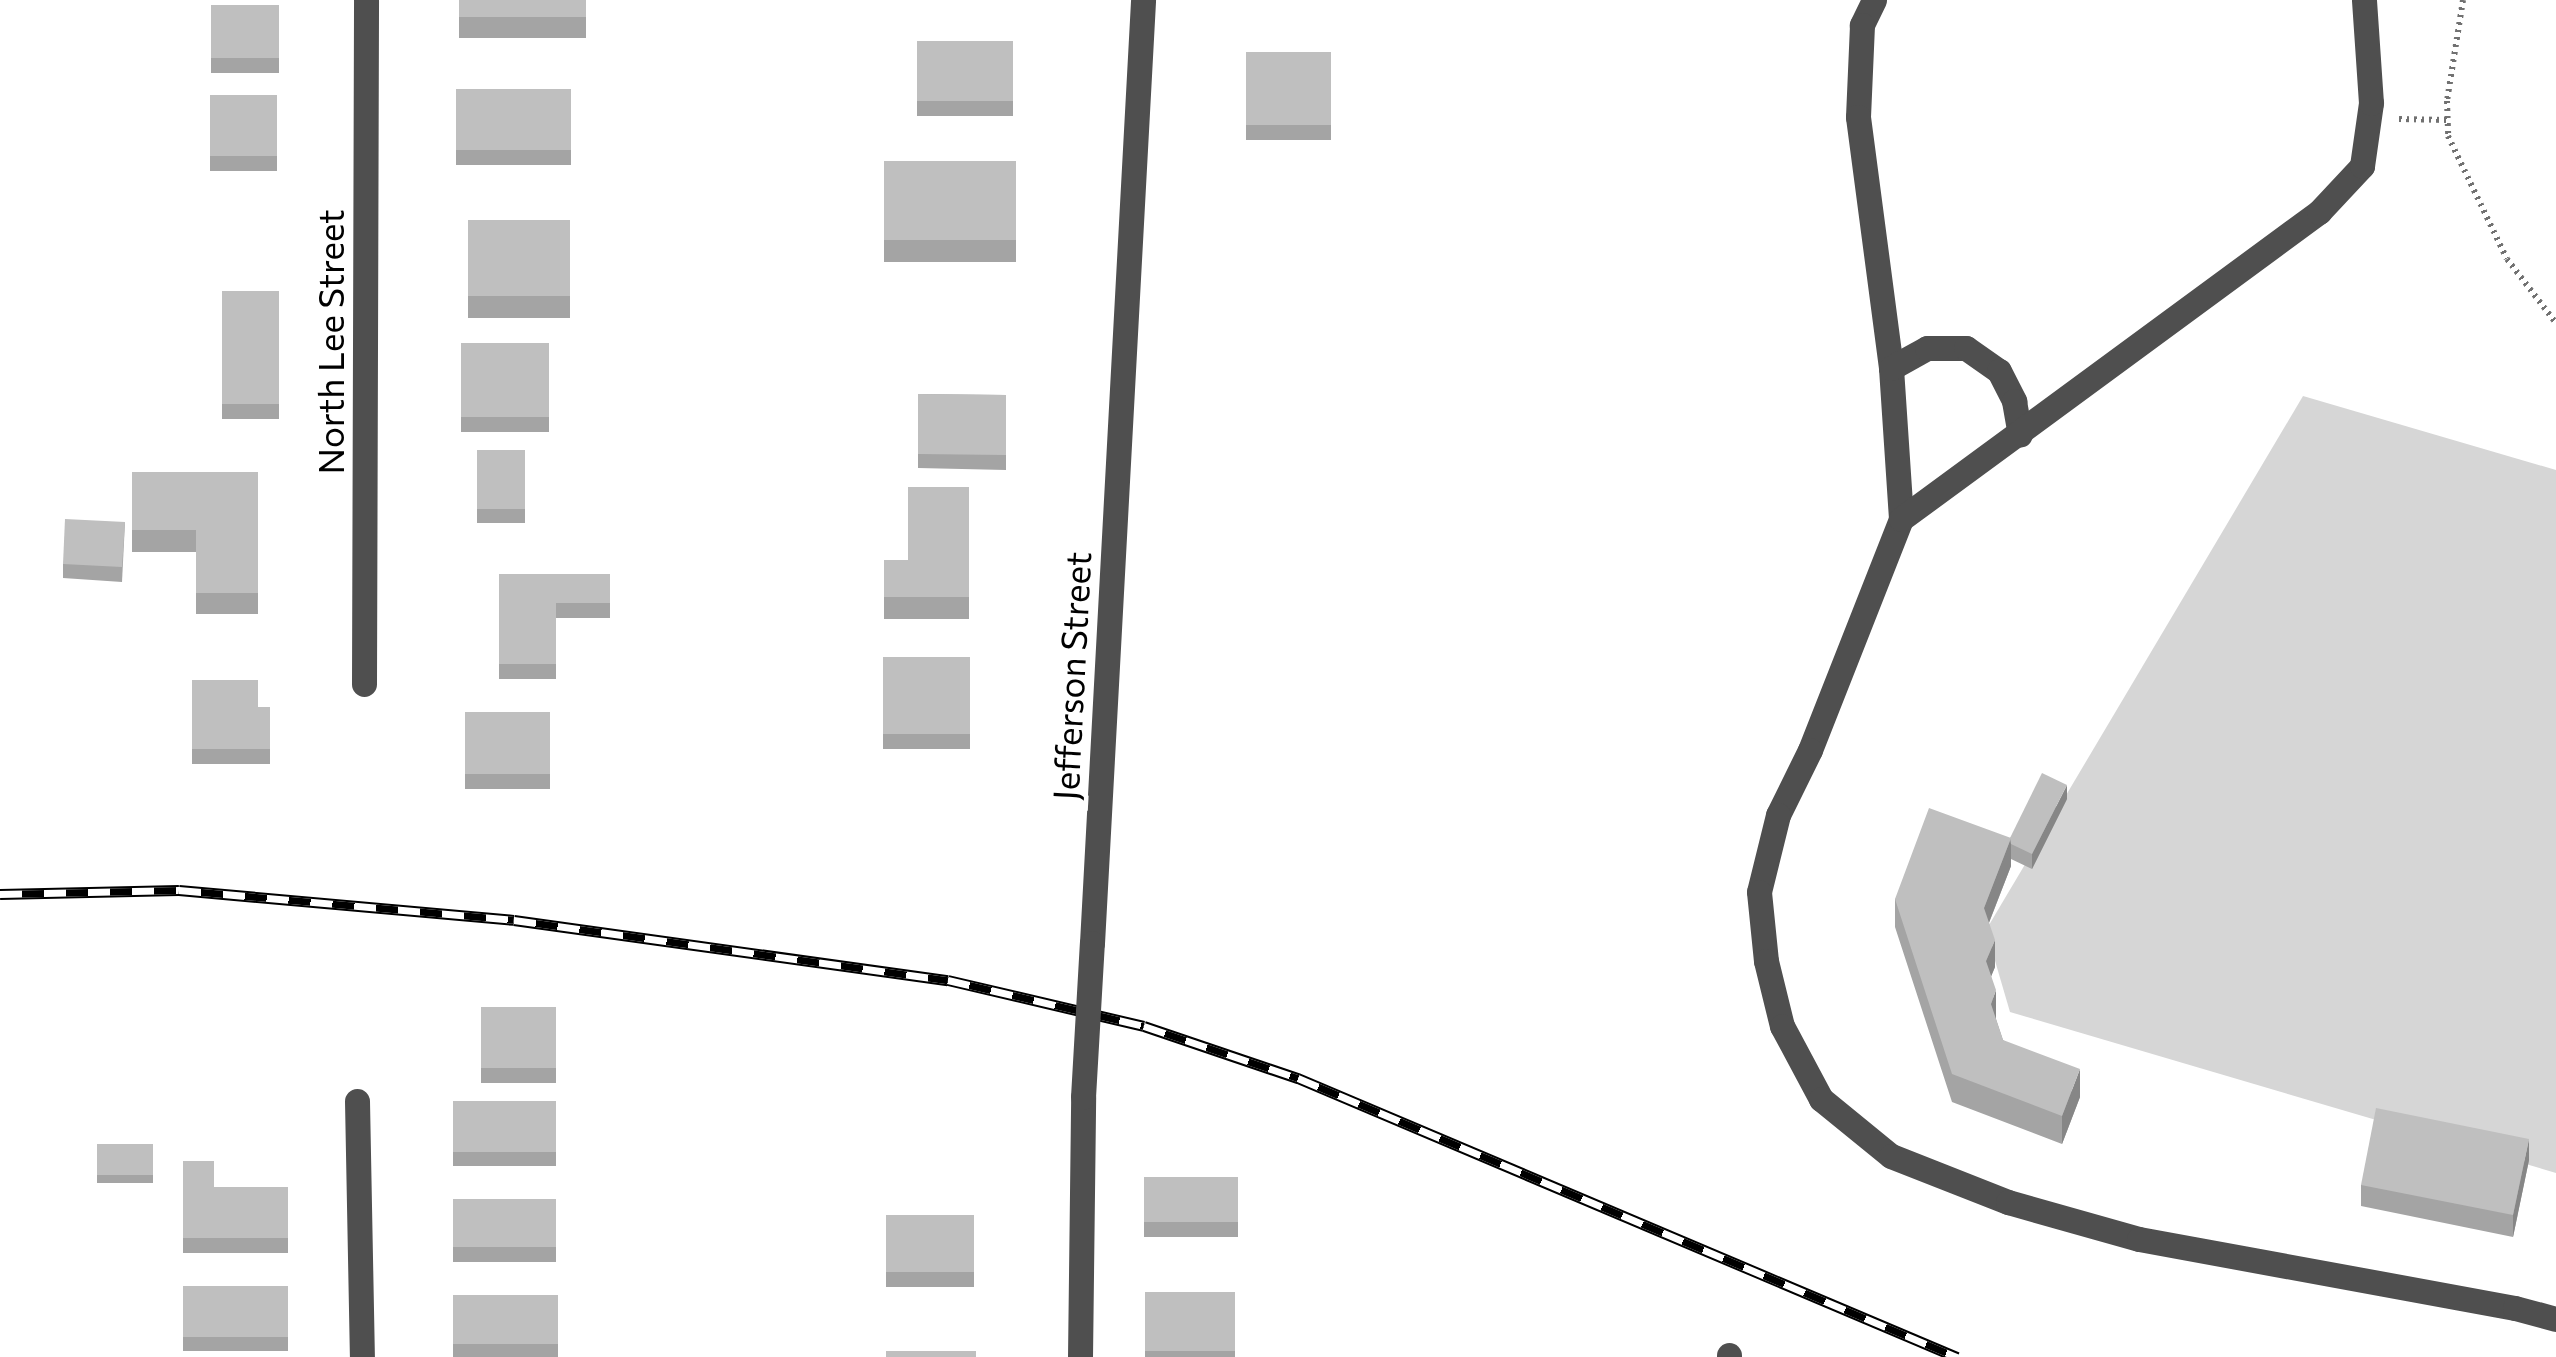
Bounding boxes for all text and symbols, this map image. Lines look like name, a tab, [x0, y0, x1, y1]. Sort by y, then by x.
street label: North Lee Street	[309, 210, 351, 474]
street label: Jefferson Street	[1044, 551, 1098, 801]

